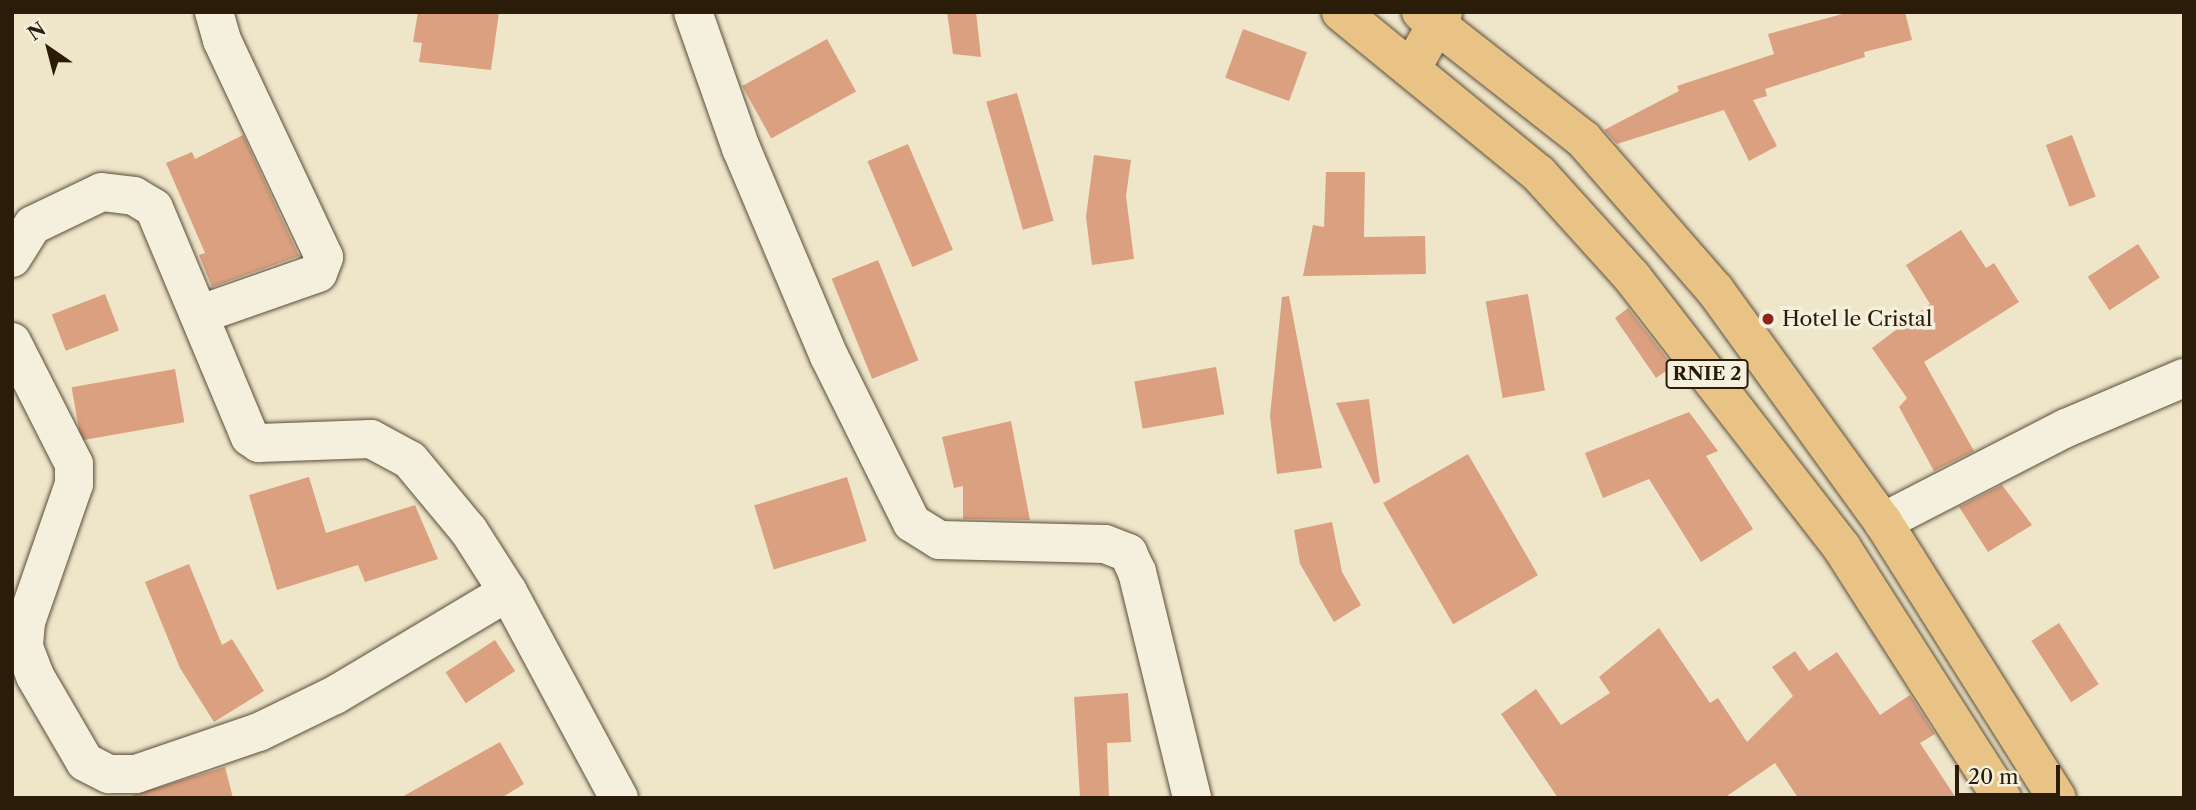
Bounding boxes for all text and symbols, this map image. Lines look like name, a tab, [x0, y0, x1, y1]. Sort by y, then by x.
north arrow	[14, 14, 84, 84]
text: N	[23, 17, 50, 46]
place label: Hotel le Cristal	[1782, 306, 1932, 332]
marker: Hotel le Cristal	[1760, 311, 1776, 327]
road number: RNIE 2	[1665, 358, 1749, 390]
scale bar	[1958, 750, 2063, 794]
text: 20 m	[1968, 764, 2019, 789]

